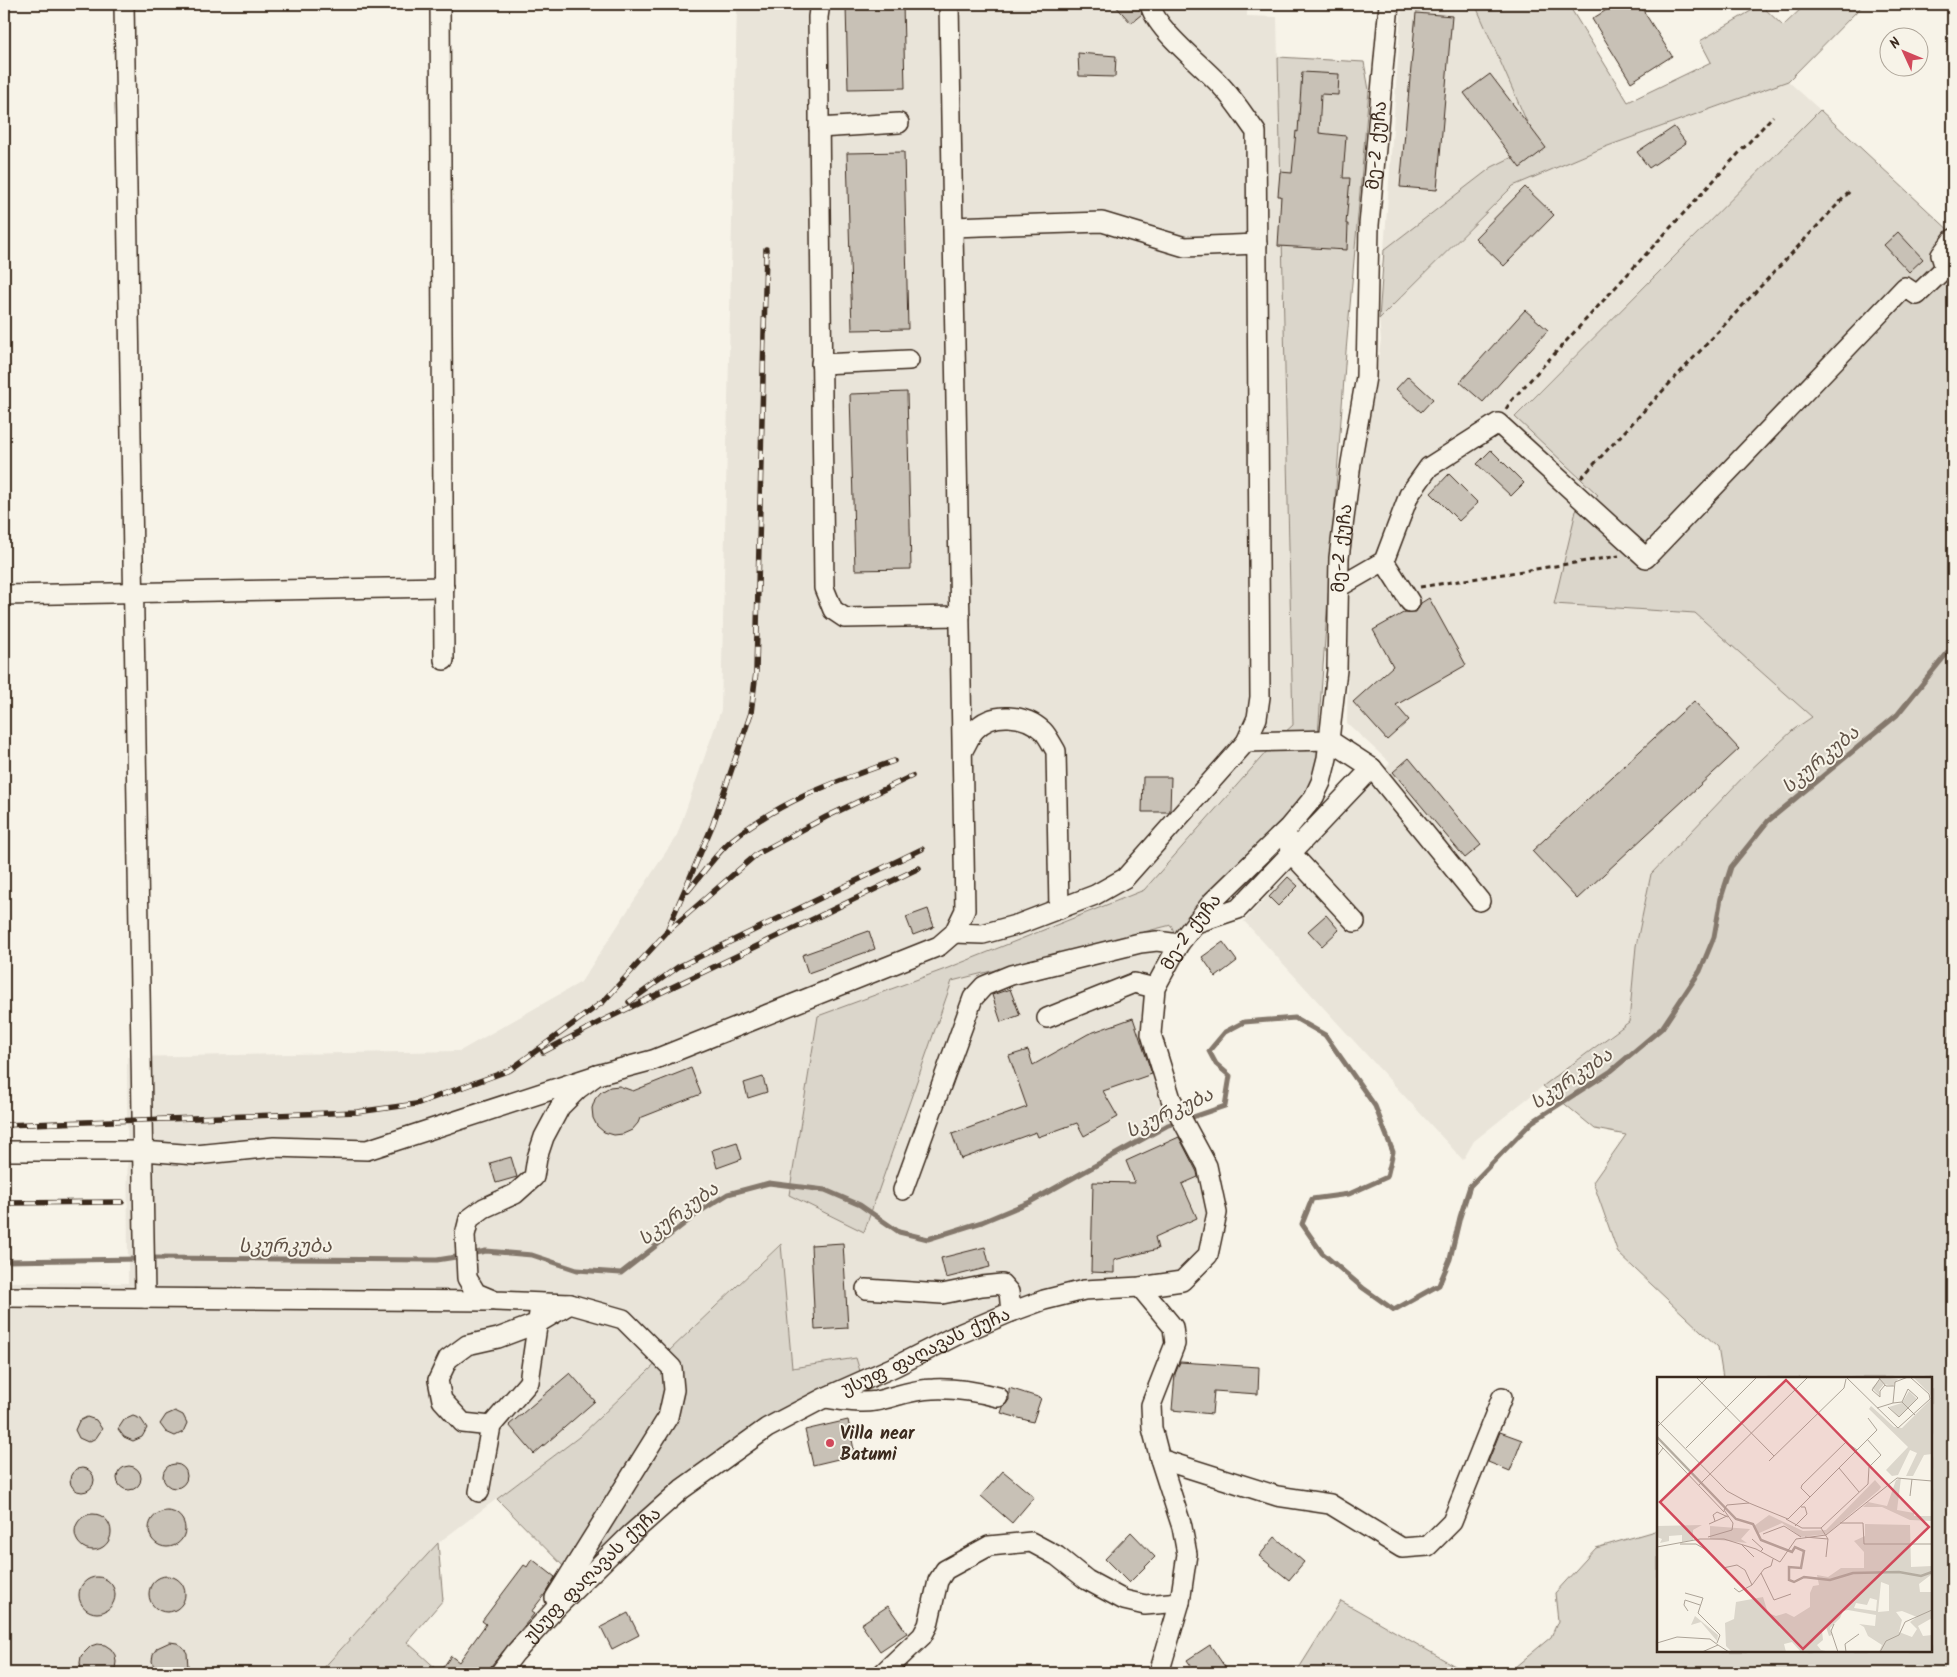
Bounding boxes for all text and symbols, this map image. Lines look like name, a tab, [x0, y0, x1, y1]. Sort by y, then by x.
north arrow	[1880, 28, 1930, 78]
text: N	[1884, 33, 1906, 54]
street label: მე-2 ქუჩა	[1359, 100, 1396, 191]
street label: მე-2 ქუჩა	[1325, 502, 1362, 593]
water label: სკურკუბა	[1776, 719, 1867, 802]
street label: მე-2 ქუჩა	[1154, 887, 1229, 976]
water label: სკურკუბა	[1525, 1041, 1620, 1118]
water label: სკურკუბა	[1121, 1080, 1219, 1147]
water label: სკურკუბა	[633, 1175, 726, 1254]
water label: სკურკუბა	[238, 1232, 332, 1262]
street label: უსუფ ფაღავას ქუჩა	[837, 1301, 1015, 1405]
inset map	[1657, 1377, 1932, 1652]
place label: Villa near Batumi	[840, 1420, 916, 1470]
marker: Villa near Batumi	[824, 1437, 836, 1449]
street label: უსუფ ფაღავას ქუჩა	[518, 1501, 668, 1650]

